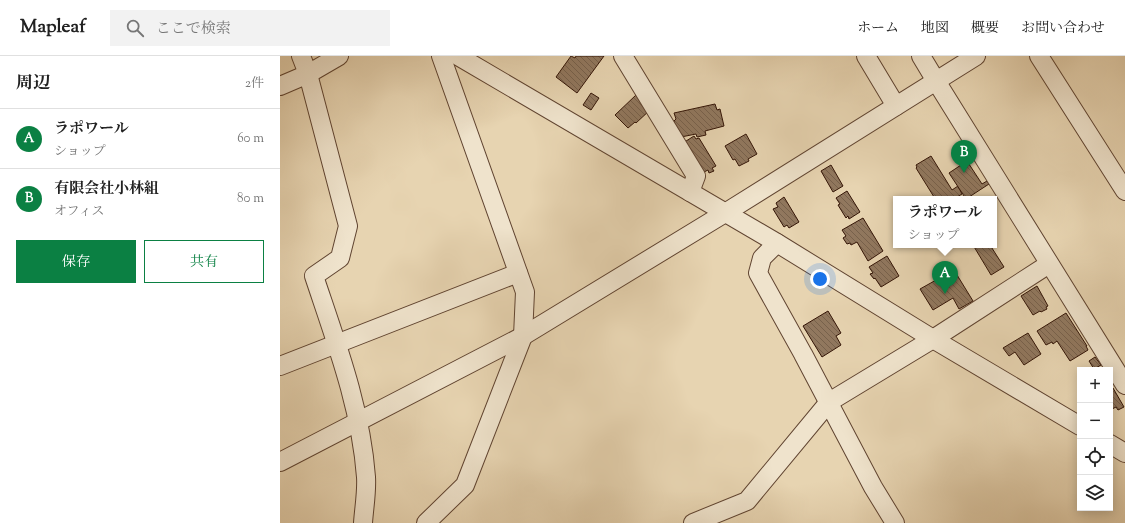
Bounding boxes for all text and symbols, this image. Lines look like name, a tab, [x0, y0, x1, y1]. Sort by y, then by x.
search box	[110, 10, 390, 46]
text: Mapleaf	[20, 14, 86, 41]
icon: search	[124, 17, 146, 39]
text: ここで検索	[156, 19, 231, 40]
text: ホーム	[857, 19, 899, 39]
text: 地図	[921, 19, 949, 39]
text: 概要	[971, 19, 999, 39]
text: お問い合わせ	[1021, 19, 1105, 39]
text: 周辺	[16, 72, 50, 96]
text: 2件	[245, 75, 264, 93]
text: ラポワール	[54, 119, 129, 140]
text: A	[24, 130, 34, 148]
text: 60 m	[237, 130, 264, 148]
pin: B	[951, 140, 977, 173]
text: ショップ	[54, 143, 106, 161]
text: 有限会社小林組	[54, 179, 159, 200]
text: B	[25, 190, 33, 208]
text: 80 m	[237, 190, 264, 208]
popup	[893, 196, 997, 248]
text: オフィス	[54, 203, 105, 221]
text: ラポワール	[908, 203, 982, 224]
text: ショップ	[908, 227, 959, 245]
button: 保存	[16, 240, 136, 283]
button: 共有	[144, 240, 264, 283]
pin: A	[932, 261, 958, 294]
your location	[810, 269, 830, 289]
map controls	[1077, 367, 1113, 511]
button: +	[1077, 367, 1113, 403]
button: −	[1077, 403, 1113, 439]
button: locate	[1077, 439, 1113, 475]
button: layers	[1077, 475, 1113, 511]

